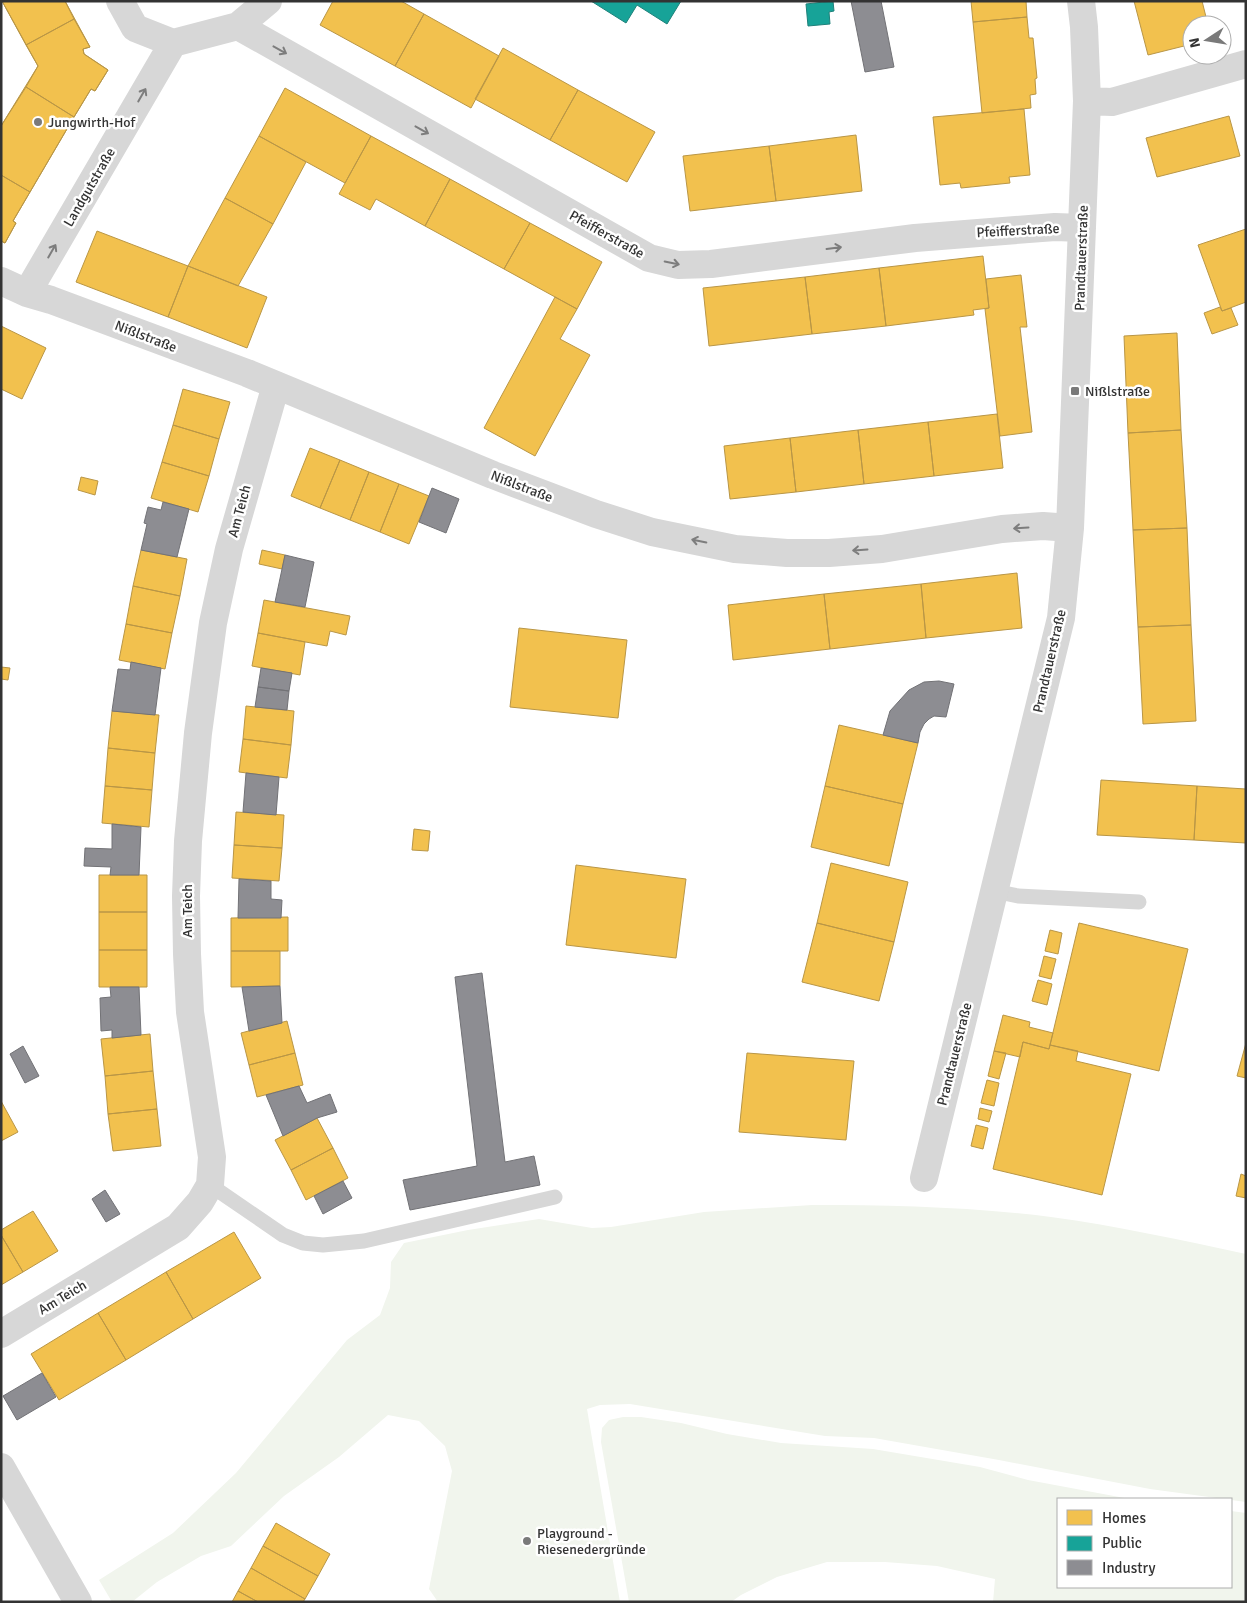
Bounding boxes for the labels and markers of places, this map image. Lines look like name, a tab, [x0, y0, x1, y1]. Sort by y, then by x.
place label: Jungwirth-Hof	[48, 114, 137, 131]
marker: Jungwirth-Hof	[32, 116, 44, 128]
place label: Nißlstraße	[1085, 383, 1150, 400]
marker: Nißlstraße	[1069, 385, 1081, 397]
place label: Playground - Riesenedergründe	[537, 1525, 646, 1558]
marker: Playground - Riesenedergründe	[521, 1535, 533, 1547]

